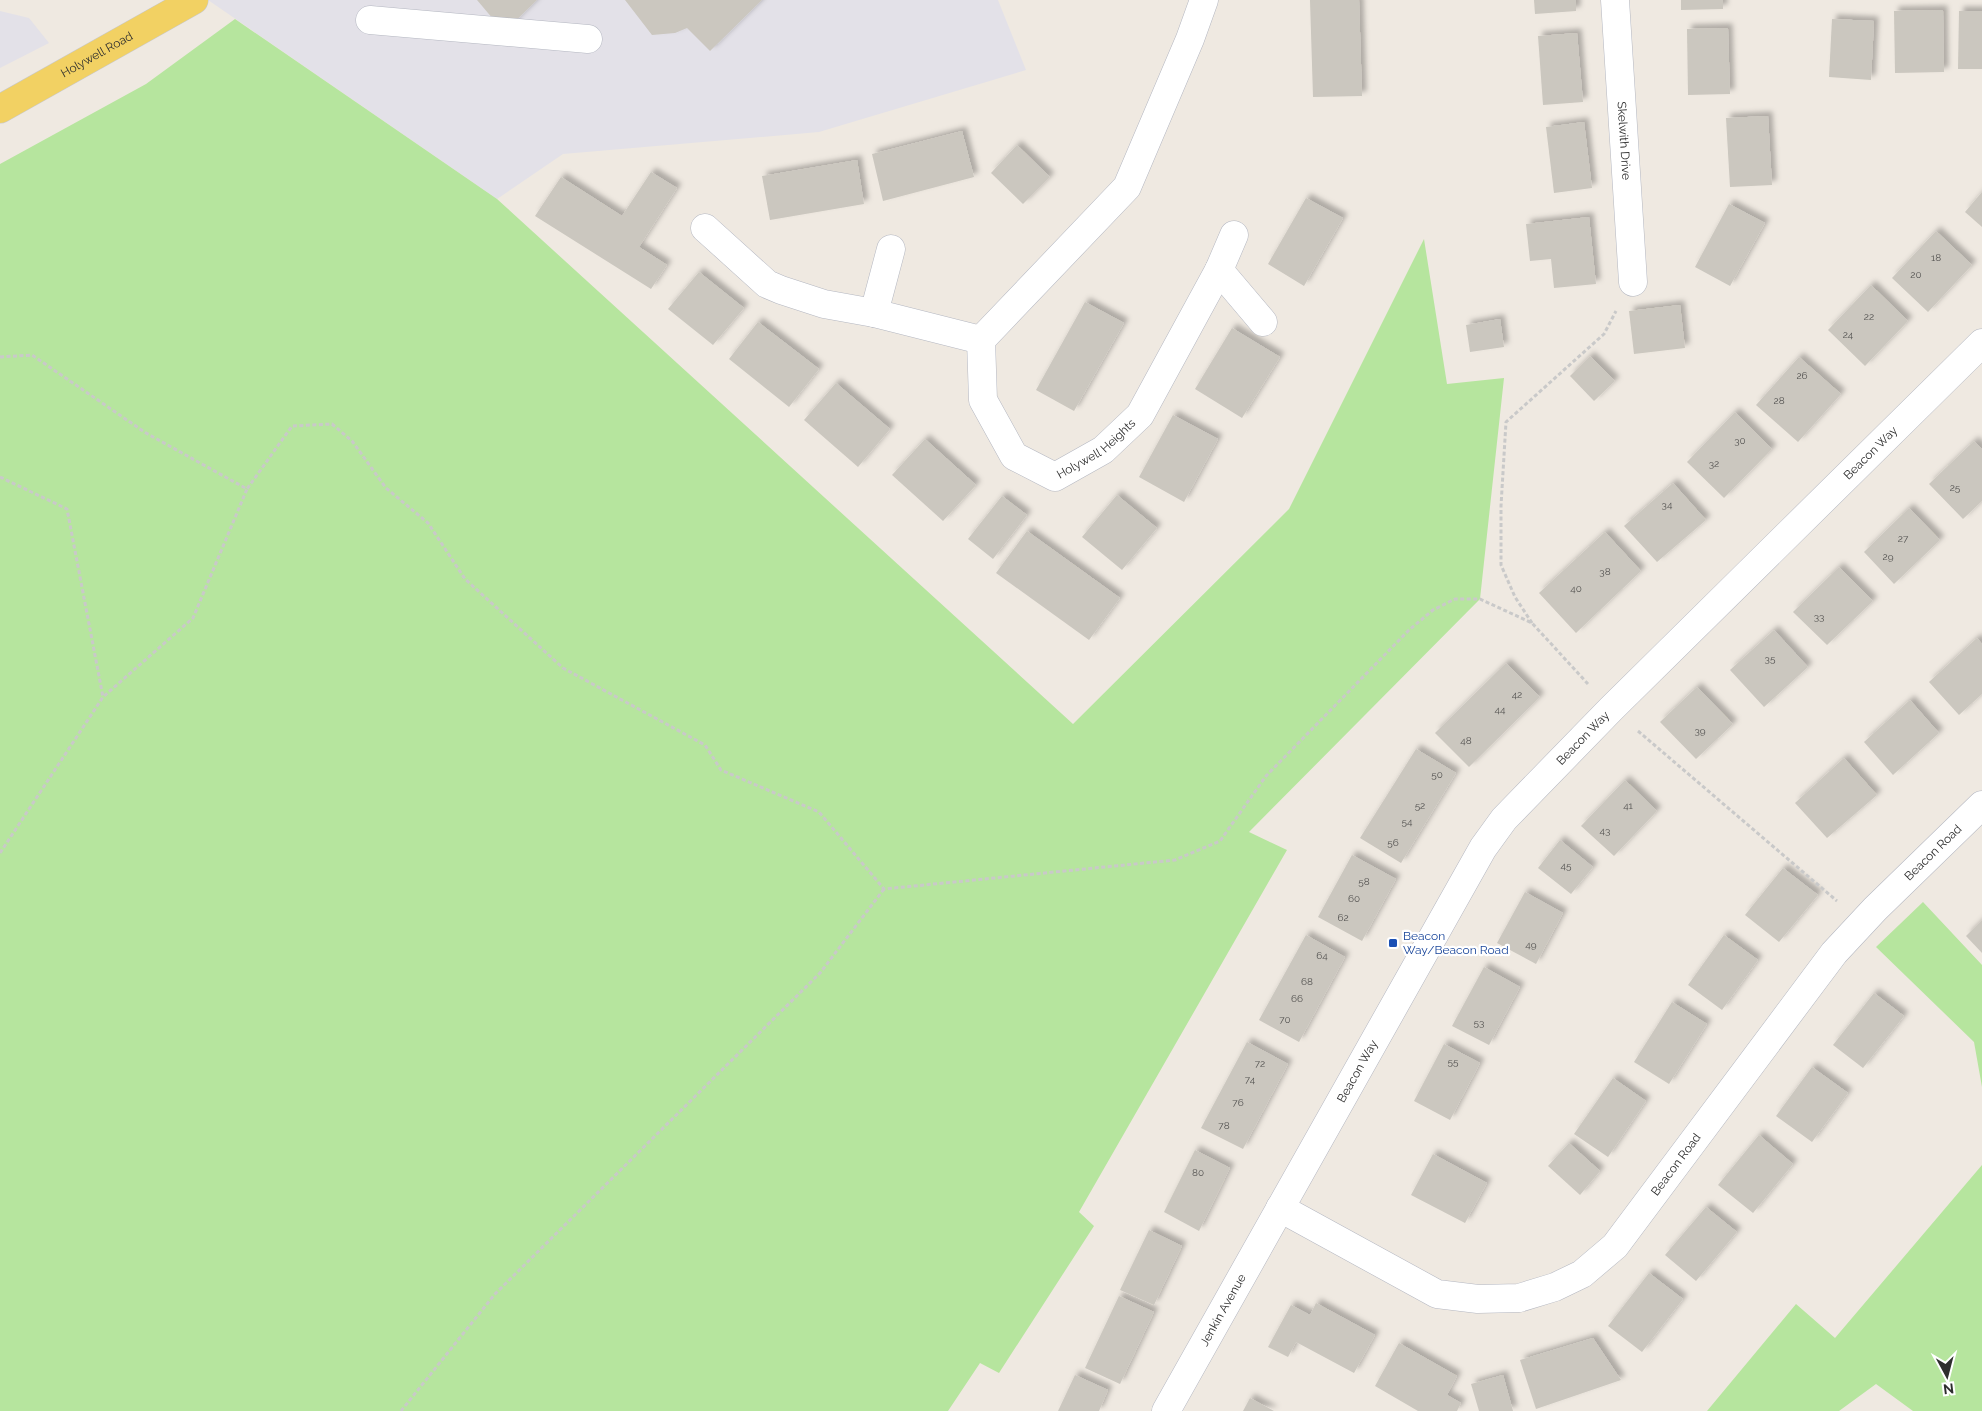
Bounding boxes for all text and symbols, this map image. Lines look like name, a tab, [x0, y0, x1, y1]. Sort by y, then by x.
street label: Holywell Road	[58, 29, 135, 80]
street label: Skelwith Drive	[1614, 101, 1633, 180]
house number: 18	[1931, 252, 1941, 263]
house number: 20	[1910, 269, 1922, 280]
house number: 22	[1864, 311, 1874, 322]
house number: 24	[1843, 329, 1854, 340]
house number: 26	[1796, 370, 1808, 381]
house number: 28	[1773, 395, 1785, 406]
street label: Holywell Heights	[1054, 416, 1138, 482]
street label: Beacon Way	[1841, 423, 1901, 482]
house number: 30	[1734, 435, 1746, 446]
house number: 32	[1709, 458, 1719, 469]
house number: 25	[1950, 482, 1961, 493]
house number: 34	[1662, 499, 1673, 510]
house number: 27	[1898, 533, 1909, 544]
house number: 29	[1882, 551, 1894, 562]
house number: 38	[1599, 566, 1611, 577]
house number: 40	[1570, 583, 1582, 594]
house number: 33	[1814, 611, 1824, 622]
house number: 35	[1765, 653, 1776, 664]
house number: 42	[1512, 689, 1522, 700]
house number: 44	[1495, 704, 1506, 715]
street label: Beacon Way	[1554, 708, 1613, 768]
house number: 39	[1694, 725, 1706, 736]
house number: 48	[1460, 735, 1472, 746]
house number: 50	[1431, 769, 1443, 780]
house number: 52	[1415, 800, 1425, 811]
house number: 41	[1623, 800, 1634, 811]
house number: 54	[1402, 816, 1413, 827]
street label: Beacon Road	[1902, 822, 1964, 884]
house number: 43	[1600, 825, 1610, 836]
house number: 56	[1387, 837, 1399, 848]
house number: 45	[1561, 860, 1572, 871]
house number: 58	[1358, 876, 1370, 887]
house number: 60	[1348, 893, 1360, 904]
house number: 62	[1337, 912, 1349, 923]
place label: Beacon Way/Beacon Road	[1403, 929, 1509, 957]
marker: Beacon Way/Beacon Road	[1387, 937, 1399, 949]
house number: 49	[1525, 939, 1537, 950]
house number: 64	[1316, 950, 1328, 961]
house number: 68	[1301, 976, 1313, 987]
house number: 66	[1291, 993, 1303, 1004]
house number: 70	[1279, 1014, 1291, 1025]
house number: 53	[1474, 1017, 1484, 1028]
street label: Beacon Way	[1334, 1037, 1381, 1105]
house number: 55	[1448, 1056, 1459, 1067]
house number: 72	[1255, 1058, 1265, 1069]
house number: 74	[1245, 1074, 1256, 1085]
house number: 76	[1232, 1097, 1244, 1108]
house number: 78	[1218, 1120, 1230, 1131]
street label: Beacon Road	[1648, 1131, 1704, 1198]
house number: 80	[1192, 1167, 1204, 1178]
street label: Jenkin Avenue	[1197, 1271, 1249, 1348]
north arrow	[1922, 1351, 1972, 1401]
text: N	[1942, 1380, 1955, 1397]

